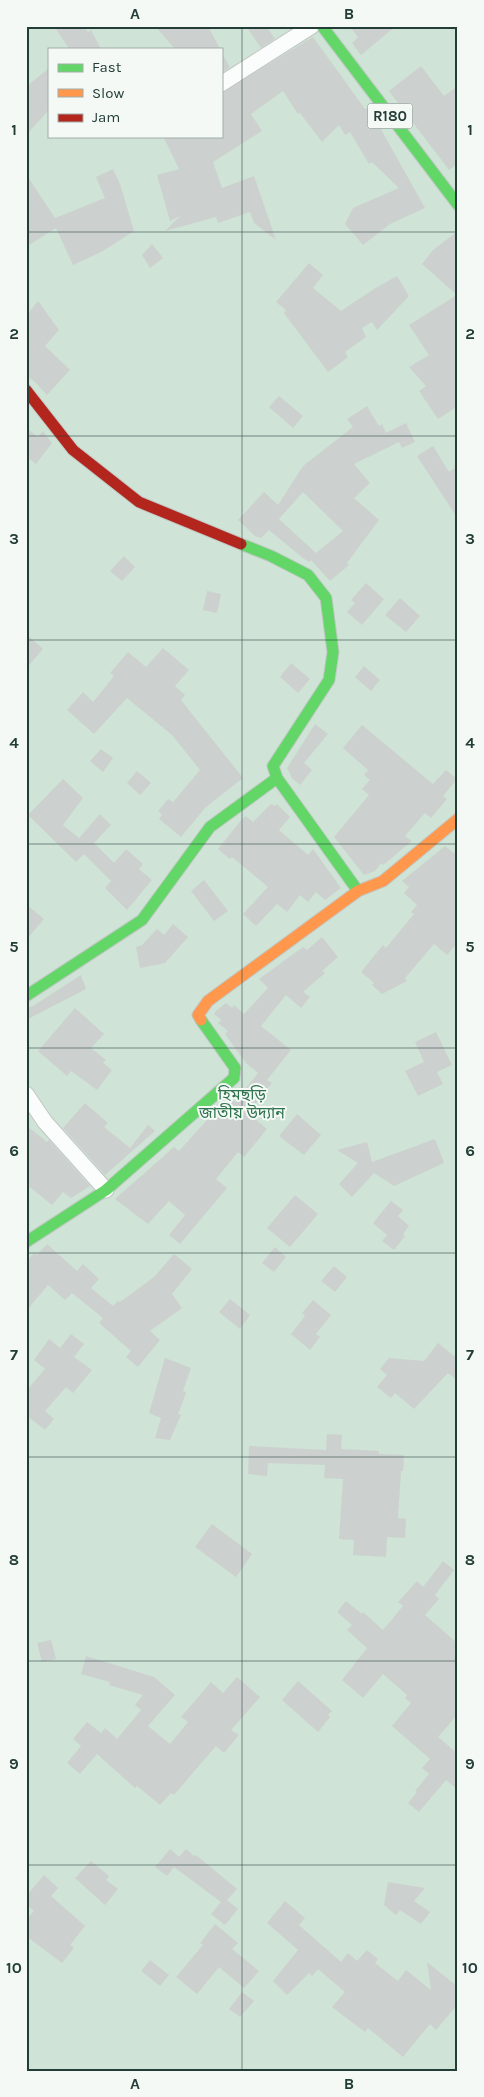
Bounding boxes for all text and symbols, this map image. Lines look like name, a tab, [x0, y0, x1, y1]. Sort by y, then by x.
text: A	[130, 4, 140, 23]
text: B	[344, 4, 354, 23]
legend	[48, 48, 222, 138]
text: Fast	[92, 58, 122, 76]
text: Slow	[92, 84, 124, 102]
road number: R180	[368, 104, 412, 128]
text: Jam	[92, 108, 120, 126]
text: 1	[11, 120, 17, 139]
text: 1	[467, 120, 473, 139]
text: 2	[9, 324, 19, 343]
text: 2	[465, 324, 475, 343]
text: 3	[9, 529, 19, 548]
text: 3	[465, 529, 475, 548]
text: 4	[9, 733, 19, 752]
text: 4	[465, 733, 475, 752]
text: 5	[9, 937, 19, 956]
text: 5	[465, 937, 475, 956]
park label: হিমছড়ি জাতীয় উদ্যান	[198, 1085, 285, 1122]
text: 6	[9, 1141, 19, 1160]
text: 6	[465, 1141, 475, 1160]
text: 7	[10, 1345, 18, 1364]
text: 7	[466, 1345, 474, 1364]
text: 8	[9, 1550, 19, 1569]
text: 8	[465, 1550, 475, 1569]
text: 9	[9, 1754, 19, 1773]
text: 9	[465, 1754, 475, 1773]
text: 10	[6, 1958, 22, 1977]
text: 10	[462, 1958, 478, 1977]
text: A	[130, 2074, 140, 2093]
text: B	[344, 2074, 354, 2093]

